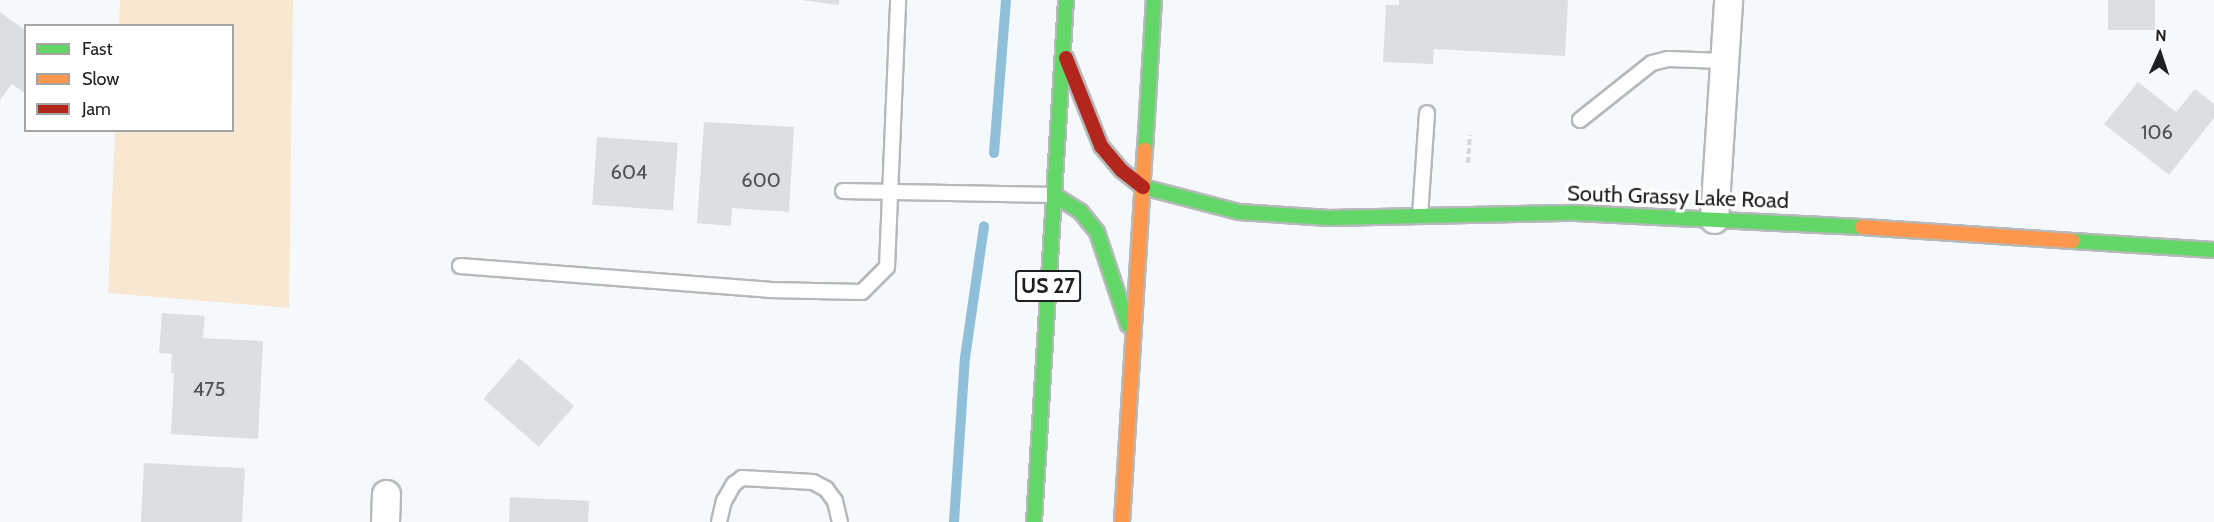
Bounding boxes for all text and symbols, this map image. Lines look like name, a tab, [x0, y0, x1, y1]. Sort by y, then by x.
legend	[24, 24, 234, 132]
north arrow	[2130, 24, 2190, 84]
text: N	[2155, 26, 2167, 45]
text: Fast	[82, 38, 113, 60]
text: Slow	[82, 68, 119, 90]
text: Jam	[82, 98, 111, 120]
house number: 106	[2141, 120, 2173, 144]
house number: 604	[611, 160, 647, 184]
house number: 600	[741, 168, 781, 192]
street label: South Grassy Lake Road	[1567, 180, 1789, 214]
road number: US 27	[1015, 268, 1081, 304]
house number: 475	[193, 377, 225, 401]

